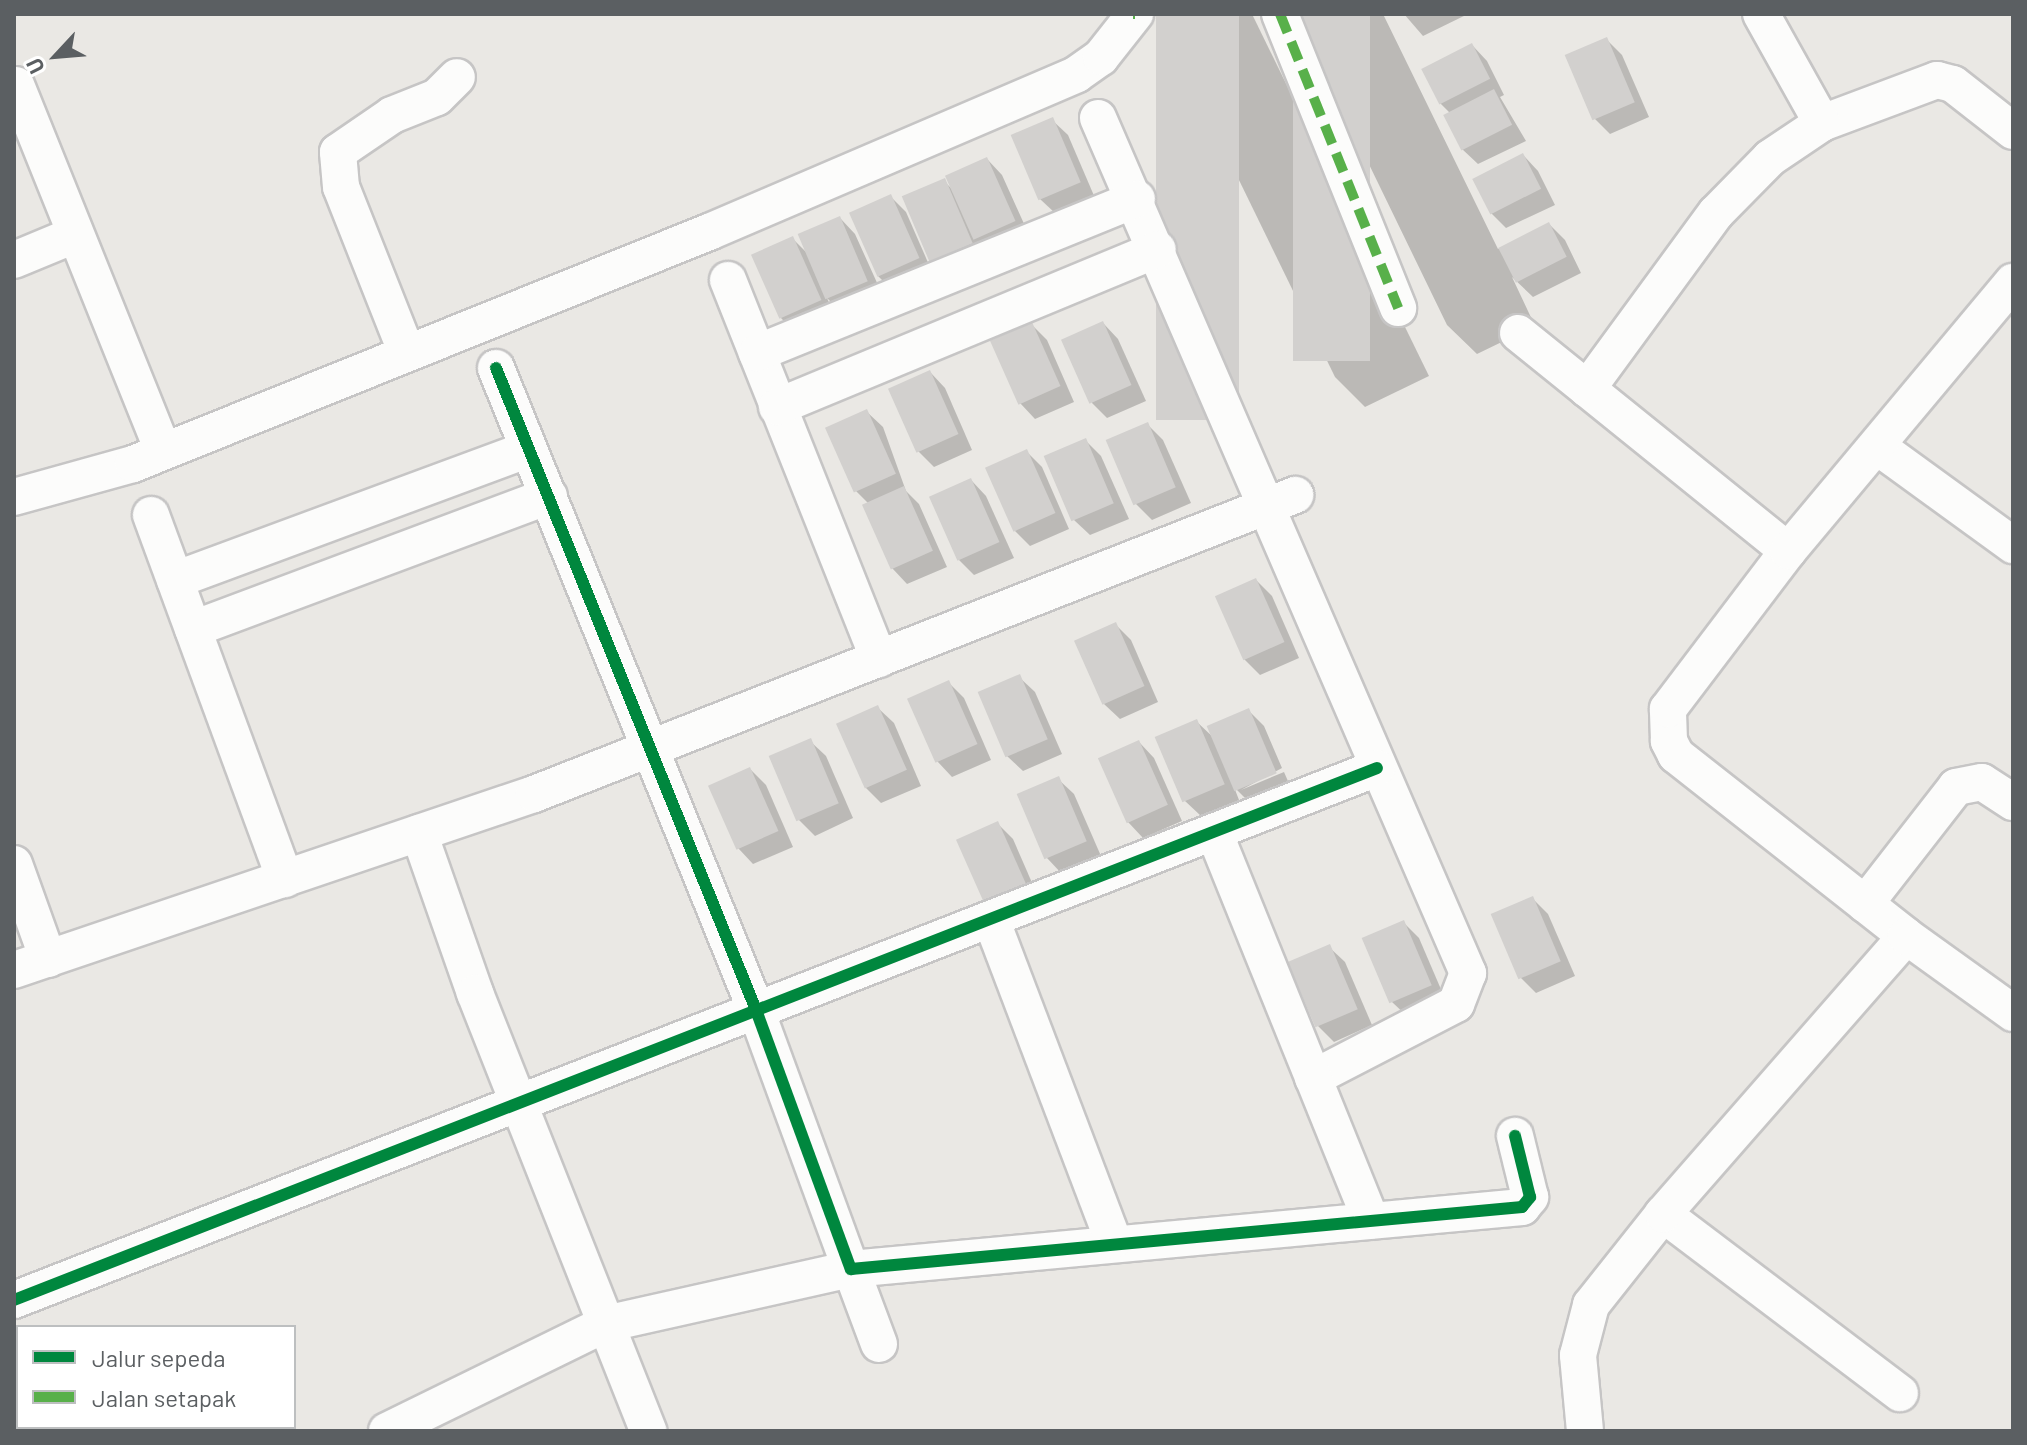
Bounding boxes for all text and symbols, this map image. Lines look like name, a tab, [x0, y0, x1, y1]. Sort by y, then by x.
north arrow	[16, 16, 96, 96]
text: U	[20, 55, 49, 78]
legend	[16, 1325, 296, 1429]
text: Jalur sepeda	[92, 1343, 226, 1372]
text: Jalan setapak	[92, 1383, 236, 1412]

